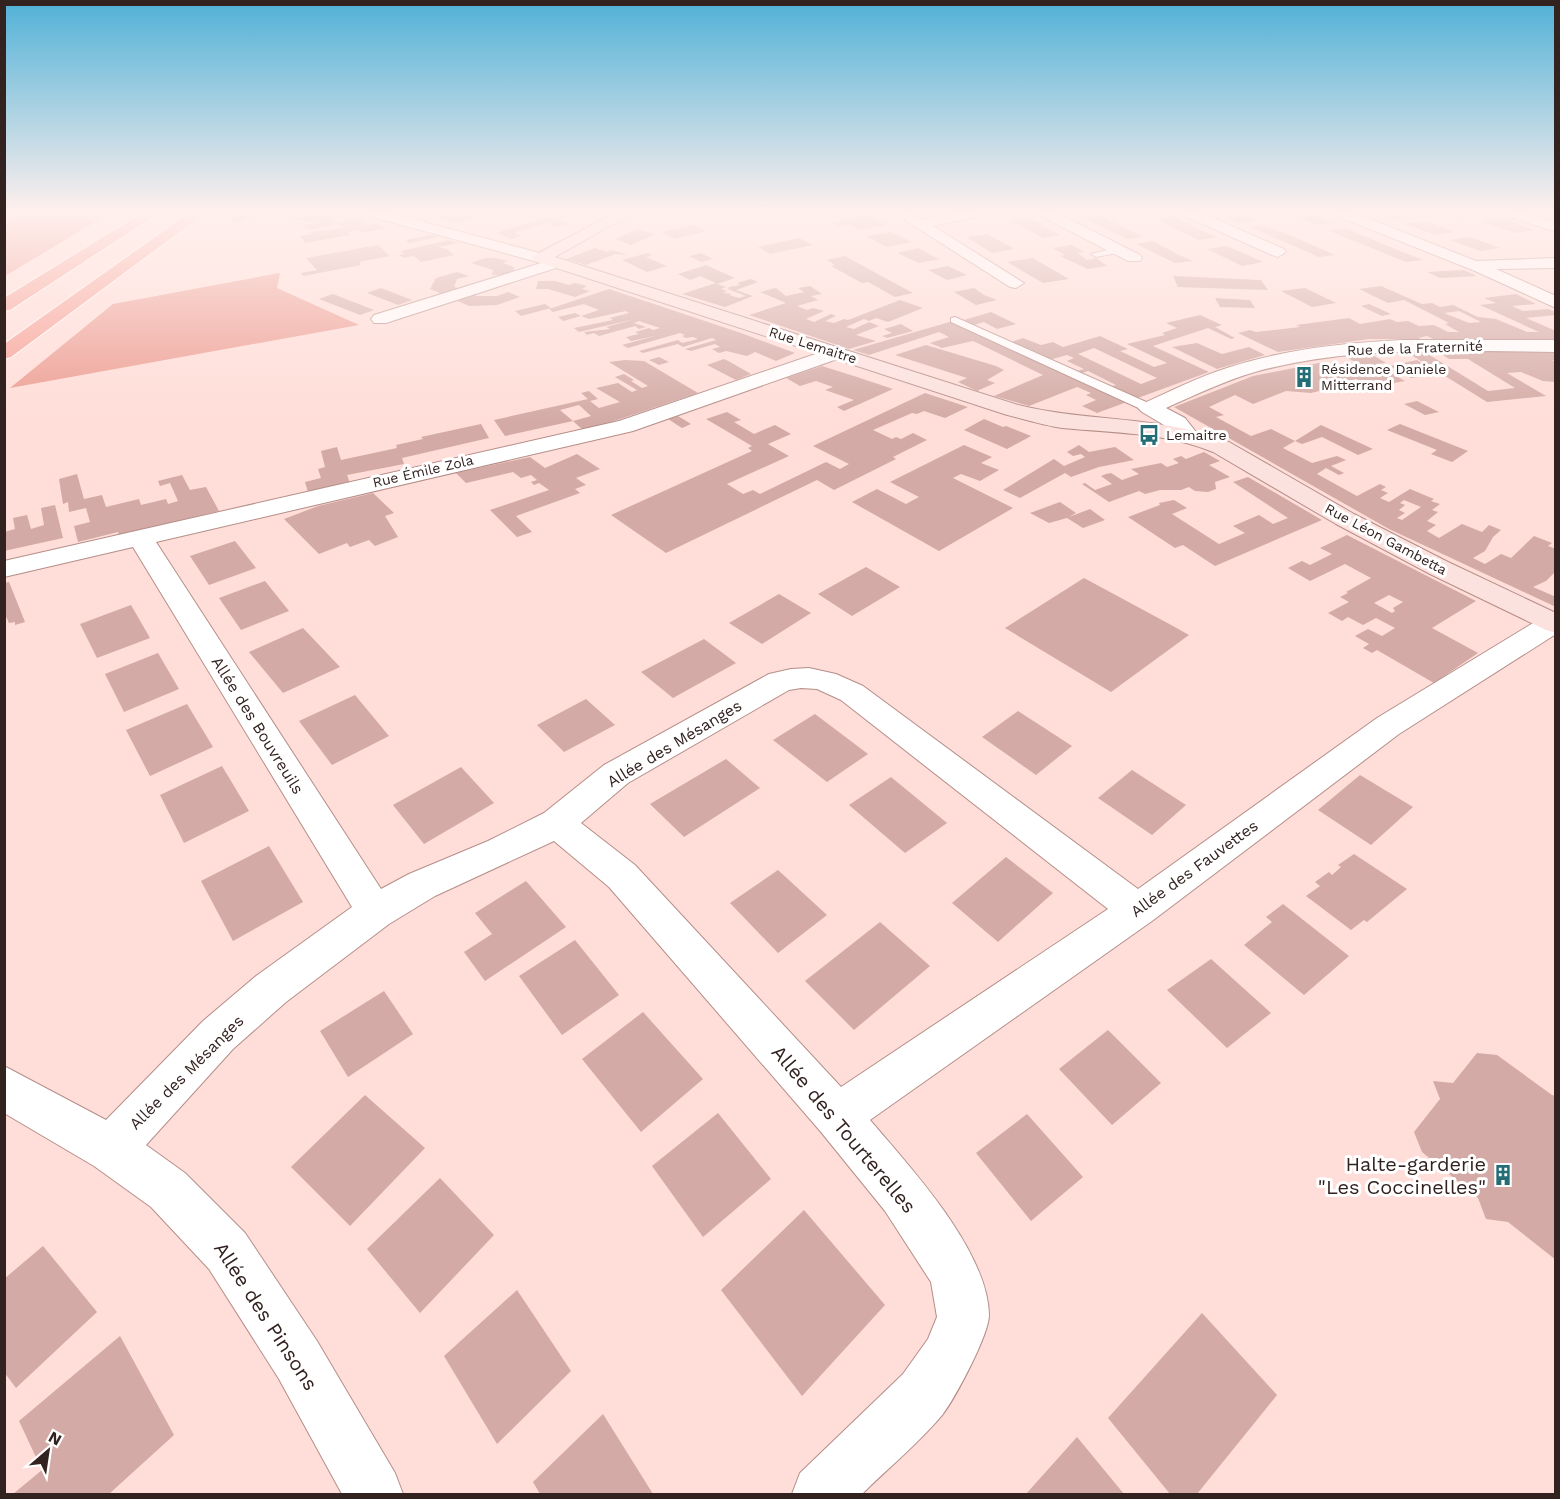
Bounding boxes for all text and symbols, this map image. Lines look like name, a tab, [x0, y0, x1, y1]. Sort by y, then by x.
street label: Rue Lemaitre	[767, 323, 859, 367]
street label: Rue de la Fraternité	[1347, 338, 1483, 358]
place label: Résidence Daniele Mitterrand	[1321, 361, 1446, 393]
building icon: Résidence Daniele Mitterrand	[1292, 365, 1316, 389]
bus stop icon: Lemaitre	[1137, 423, 1161, 447]
place label: Lemaitre	[1166, 427, 1227, 443]
street label: Rue Émile Zola	[371, 452, 475, 490]
street label: Rue Léon Gambetta	[1322, 500, 1450, 578]
street label: Allée des Bouvreuils	[207, 653, 308, 798]
street label: Allée des Mésanges	[603, 696, 745, 791]
street label: Allée des Fauvettes	[1127, 816, 1262, 921]
street label: Allée des Mésanges	[125, 1011, 247, 1133]
street label: Allée des Tourterelles	[767, 1040, 921, 1218]
place label: Halte-garderie "Les Coccinelles"	[1318, 1152, 1486, 1199]
building icon: Halte-garderie "Les Coccinelles"	[1491, 1163, 1515, 1187]
street label: Allée des Pinsons	[209, 1237, 323, 1395]
north arrow	[18, 1421, 78, 1481]
text: N	[45, 1427, 65, 1450]

